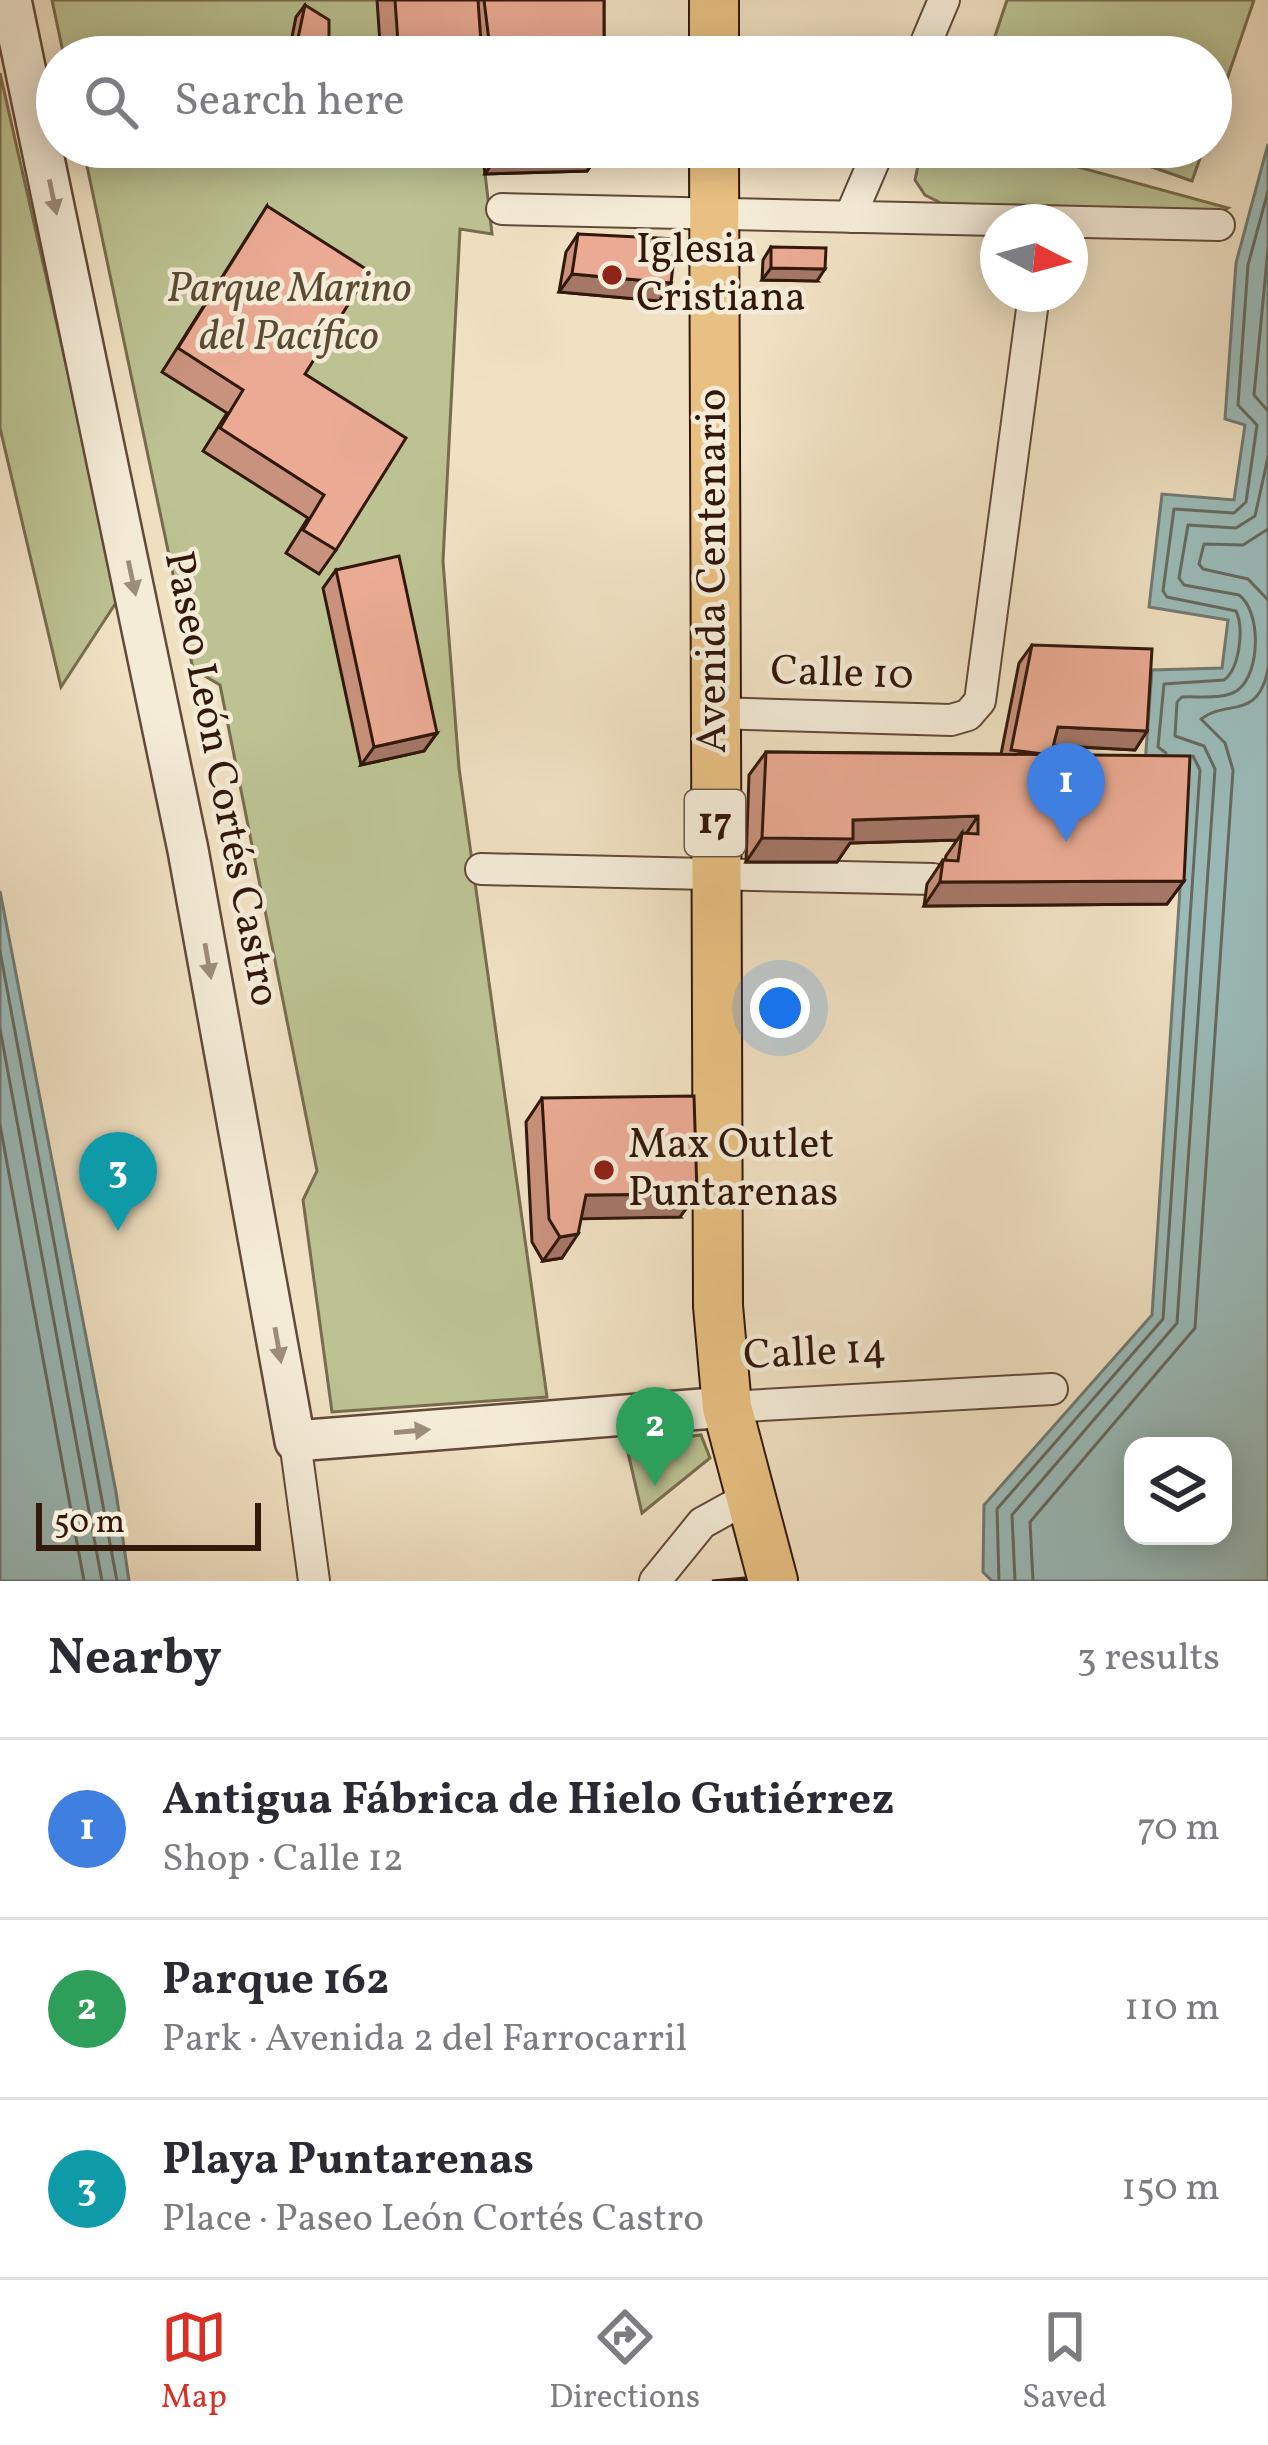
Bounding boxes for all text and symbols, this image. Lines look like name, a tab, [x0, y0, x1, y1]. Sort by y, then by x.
search box	[36, 36, 1232, 168]
icon: search	[78, 69, 144, 135]
text: Search here	[174, 71, 405, 134]
one-way arrow	[44, 178, 63, 216]
north arrow	[980, 204, 1088, 312]
place label: Iglesia Cristiana	[636, 222, 806, 329]
park label: Parque Marino del Pacífico	[167, 261, 411, 368]
marker: Iglesia Cristiana	[599, 262, 625, 288]
street label: Avenida Centenario	[685, 389, 744, 753]
street label: Paseo León Cortés Castro	[147, 547, 293, 1011]
one-way arrow	[124, 560, 143, 598]
street label: Calle 10	[769, 643, 915, 707]
pin: 1	[1027, 743, 1105, 842]
road number: 17	[685, 790, 745, 856]
one-way arrow	[199, 943, 218, 980]
your location	[750, 978, 810, 1038]
place label: Max Outlet Puntarenas	[628, 1117, 838, 1224]
pin: 3	[79, 1132, 157, 1231]
marker: Max Outlet Puntarenas	[591, 1157, 617, 1183]
street label: Calle 14	[742, 1321, 888, 1387]
one-way arrow	[269, 1326, 288, 1364]
pin: 2	[616, 1387, 694, 1486]
one-way arrow	[394, 1422, 431, 1441]
map controls	[1124, 1437, 1232, 1545]
button: layers	[1124, 1437, 1232, 1545]
scale bar	[36, 1497, 261, 1550]
text: 50 m	[54, 1501, 125, 1547]
text: Nearby	[48, 1624, 222, 1695]
text: 3 results	[1077, 1632, 1220, 1686]
text: Antigua Fábrica de Hielo Gutiérrez	[162, 1770, 894, 1833]
text: 1	[79, 1802, 95, 1856]
text: 70 m	[1137, 1802, 1220, 1856]
text: Shop · Calle 12	[162, 1833, 404, 1887]
text: Parque 162	[162, 1950, 389, 2013]
text: 2	[77, 1982, 97, 2036]
text: 110 m	[1124, 1982, 1220, 2036]
text: Park · Avenida 2 del Farrocarril	[162, 2013, 687, 2067]
text: Playa Puntarenas	[162, 2130, 534, 2193]
text: 3	[77, 2162, 97, 2216]
text: 150 m	[1121, 2162, 1220, 2216]
text: Place · Paseo León Cortés Castro	[162, 2193, 704, 2247]
tab: Map	[161, 2304, 227, 2422]
tab: Directions	[549, 2304, 700, 2422]
tab: Saved	[1022, 2304, 1107, 2422]

